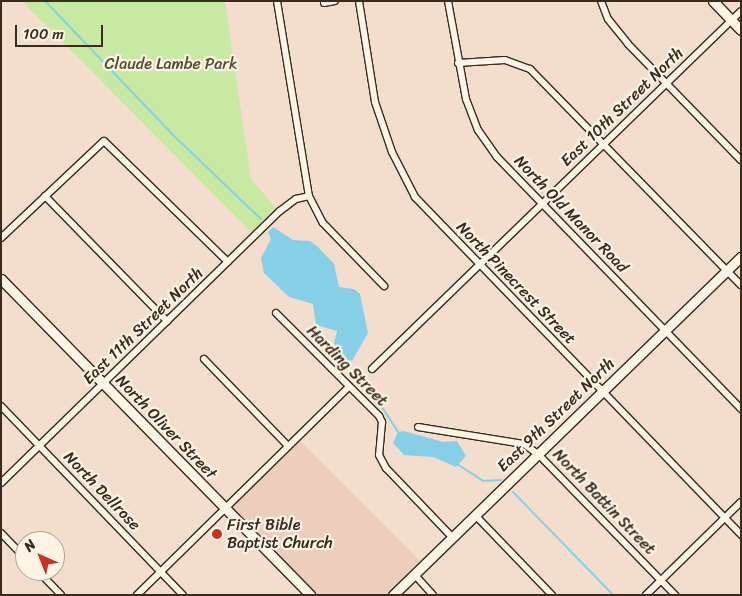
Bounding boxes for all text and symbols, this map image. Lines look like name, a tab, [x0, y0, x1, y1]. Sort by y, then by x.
scale bar	[18, 15, 105, 47]
text: 100 m	[23, 21, 64, 47]
street label: East 10th Street North	[556, 43, 688, 171]
park label: Claude Lambe Park	[105, 54, 237, 74]
street label: North Old Manor Road	[510, 151, 632, 277]
street label: North Pinecrest Street	[452, 218, 580, 348]
street label: East 11th Street North	[79, 263, 207, 389]
street label: Harding Street	[303, 322, 391, 410]
street label: East 9th Street North	[493, 354, 619, 476]
street label: North Oliver Street	[111, 371, 221, 483]
street label: North Battin Street	[548, 445, 660, 559]
street label: North Dellrose	[60, 448, 144, 534]
place label: First Bible Baptist Church	[227, 515, 333, 553]
marker: First Bible Baptist Church	[211, 528, 223, 540]
north arrow	[15, 531, 65, 581]
text: N	[18, 533, 42, 558]

